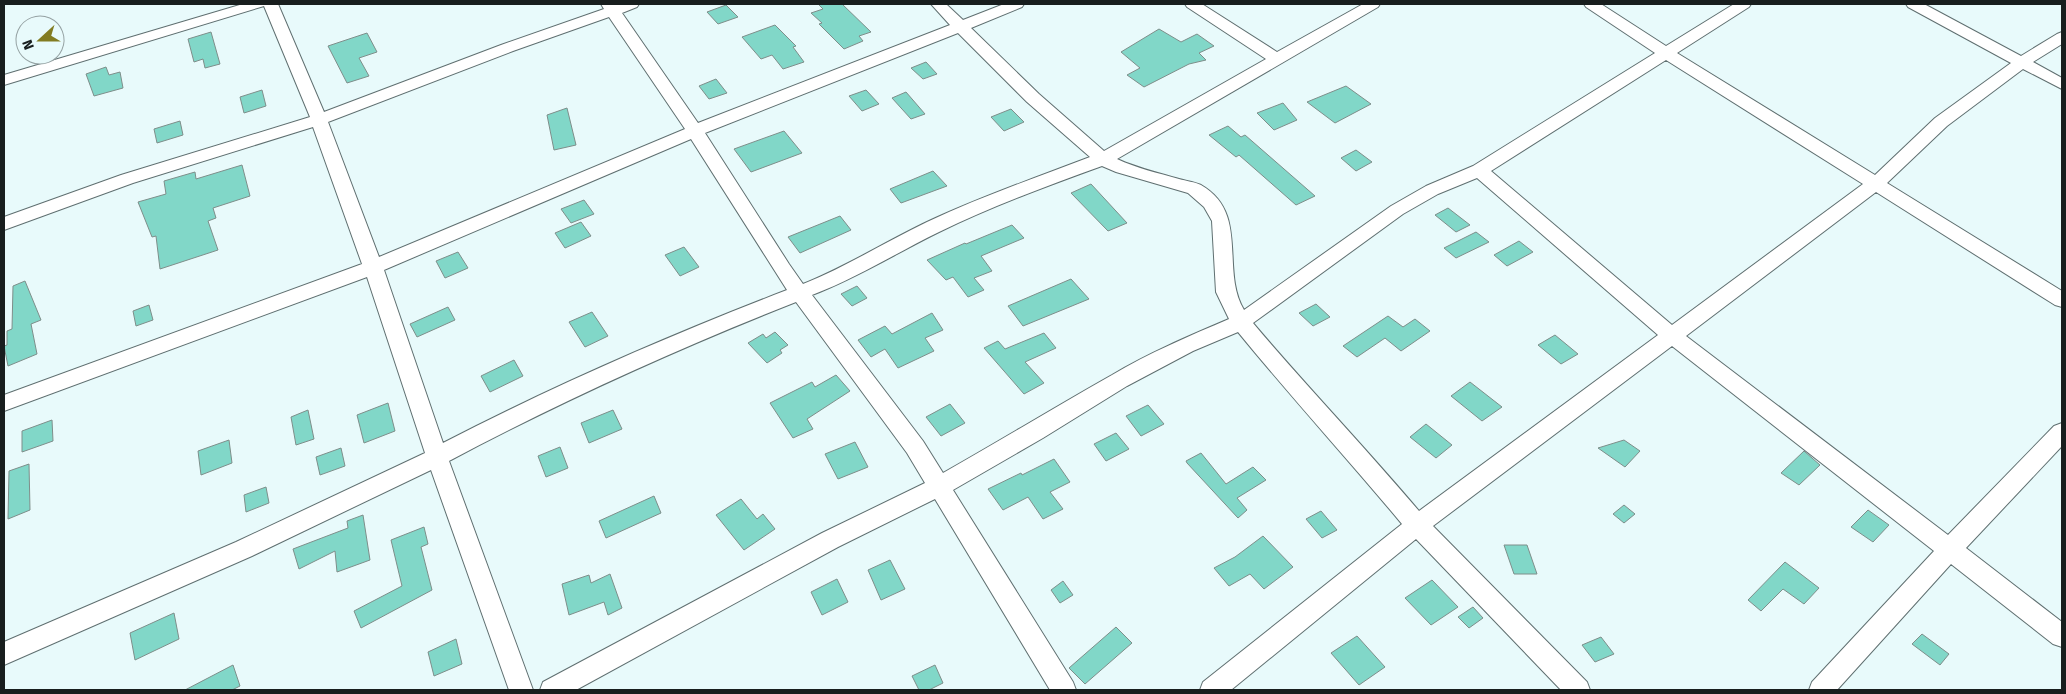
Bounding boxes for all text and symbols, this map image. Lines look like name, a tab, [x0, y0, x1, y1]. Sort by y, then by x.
north arrow	[15, 15, 65, 65]
text: N	[19, 37, 38, 52]

